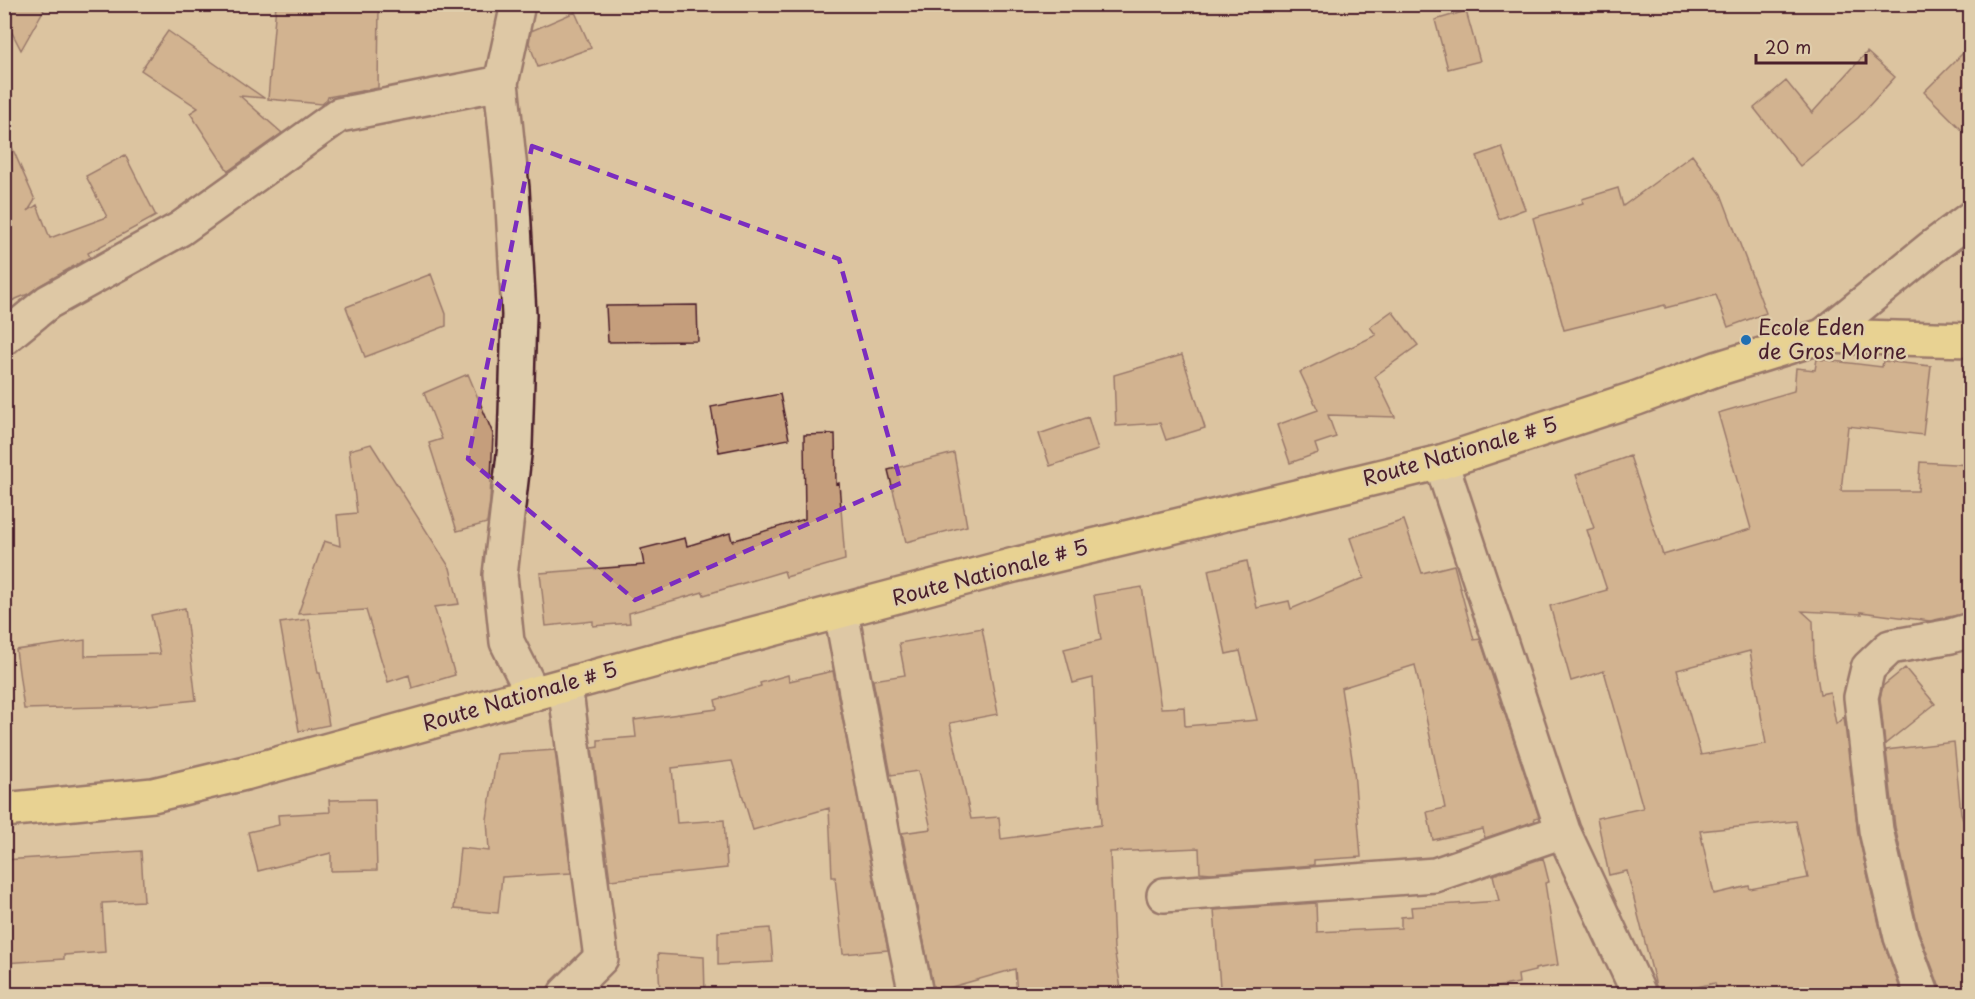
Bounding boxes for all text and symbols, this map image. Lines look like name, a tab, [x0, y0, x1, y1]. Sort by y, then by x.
scale bar	[1756, 27, 1866, 65]
text: 20 m	[1765, 33, 1811, 60]
place label: Ecole Eden de Gros Morne	[1758, 310, 1907, 366]
marker: Ecole Eden de Gros Morne	[1739, 333, 1753, 347]
street label: Route Nationale # 5	[1358, 407, 1561, 493]
street label: Route Nationale # 5	[888, 529, 1091, 613]
street label: Route Nationale # 5	[418, 652, 621, 738]

